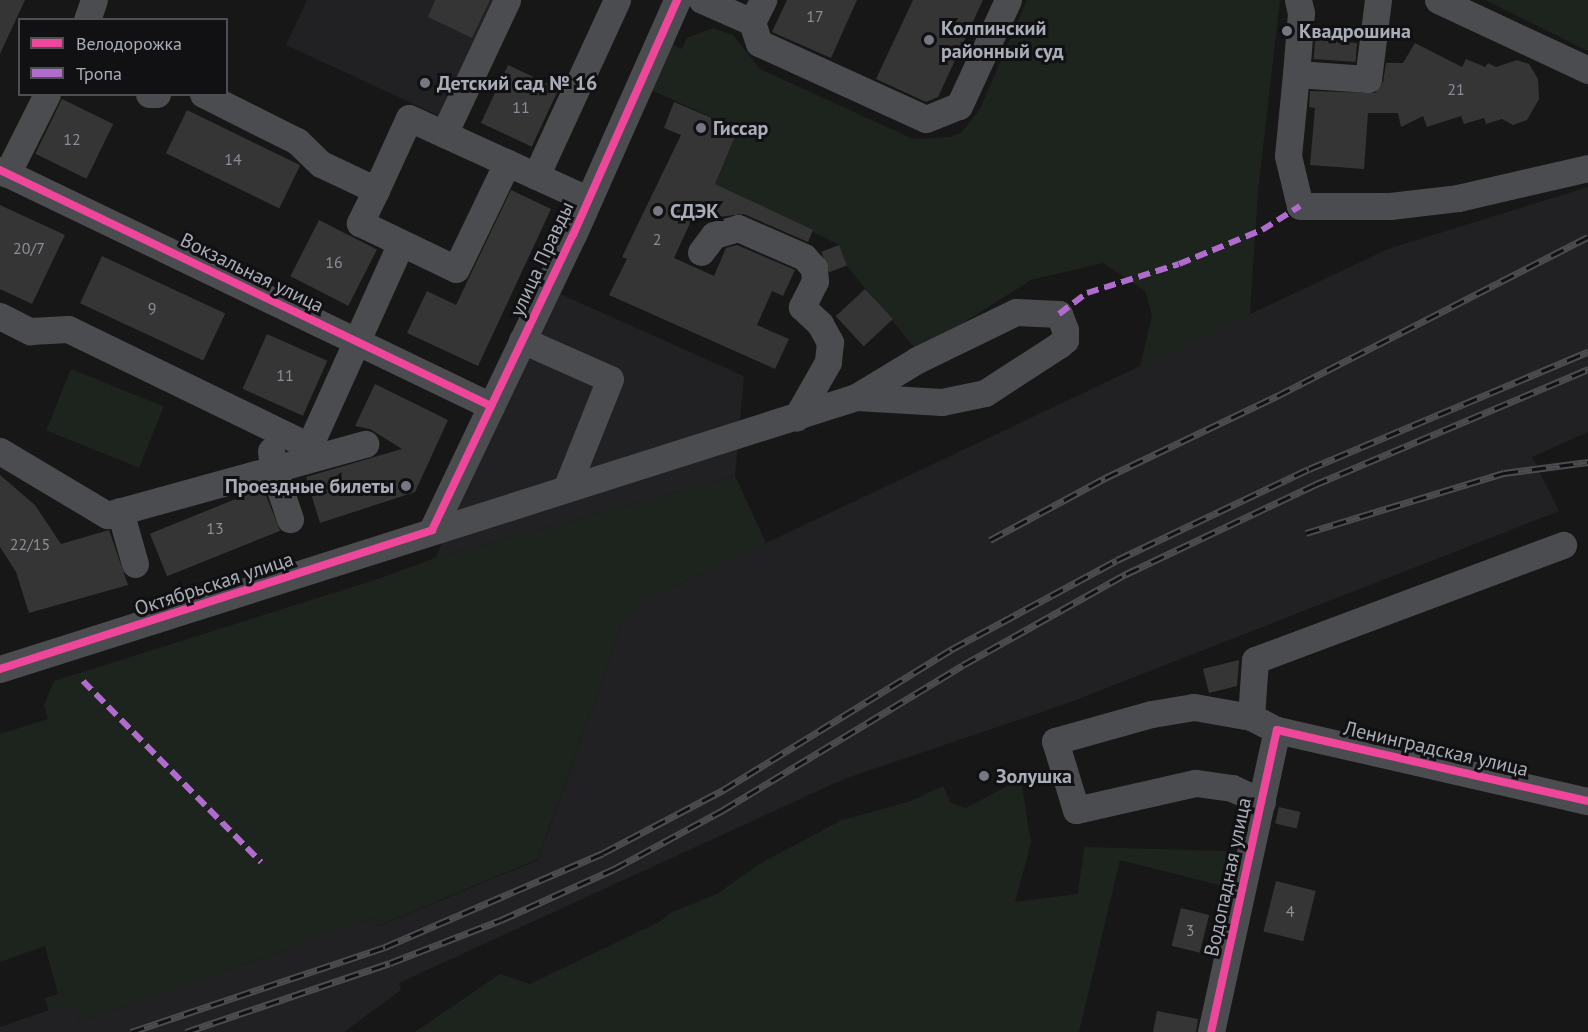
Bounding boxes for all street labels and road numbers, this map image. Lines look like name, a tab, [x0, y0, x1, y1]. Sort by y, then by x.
street label: улица Правды	[505, 198, 579, 320]
street label: Вокзальная улица	[176, 228, 328, 318]
street label: Октябрьская улица	[132, 547, 296, 621]
street label: Ленинградская улица	[1342, 716, 1530, 782]
street label: Водопадная улица	[1199, 795, 1257, 959]

